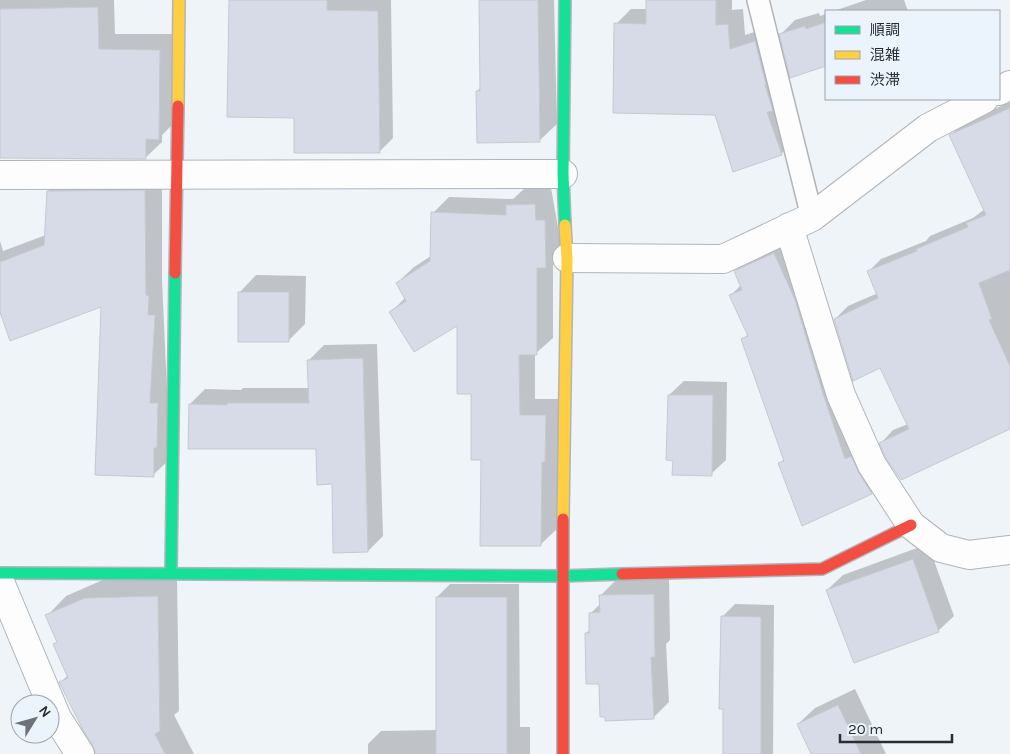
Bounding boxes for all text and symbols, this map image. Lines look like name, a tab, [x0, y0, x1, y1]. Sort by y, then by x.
legend	[825, 10, 1000, 100]
text: 順調	[870, 21, 900, 39]
text: 混雑	[870, 46, 900, 64]
text: 渋滞	[870, 71, 900, 89]
north arrow	[10, 694, 60, 744]
text: N	[35, 702, 55, 721]
scale bar	[840, 712, 952, 744]
text: 20 m	[848, 720, 883, 738]

